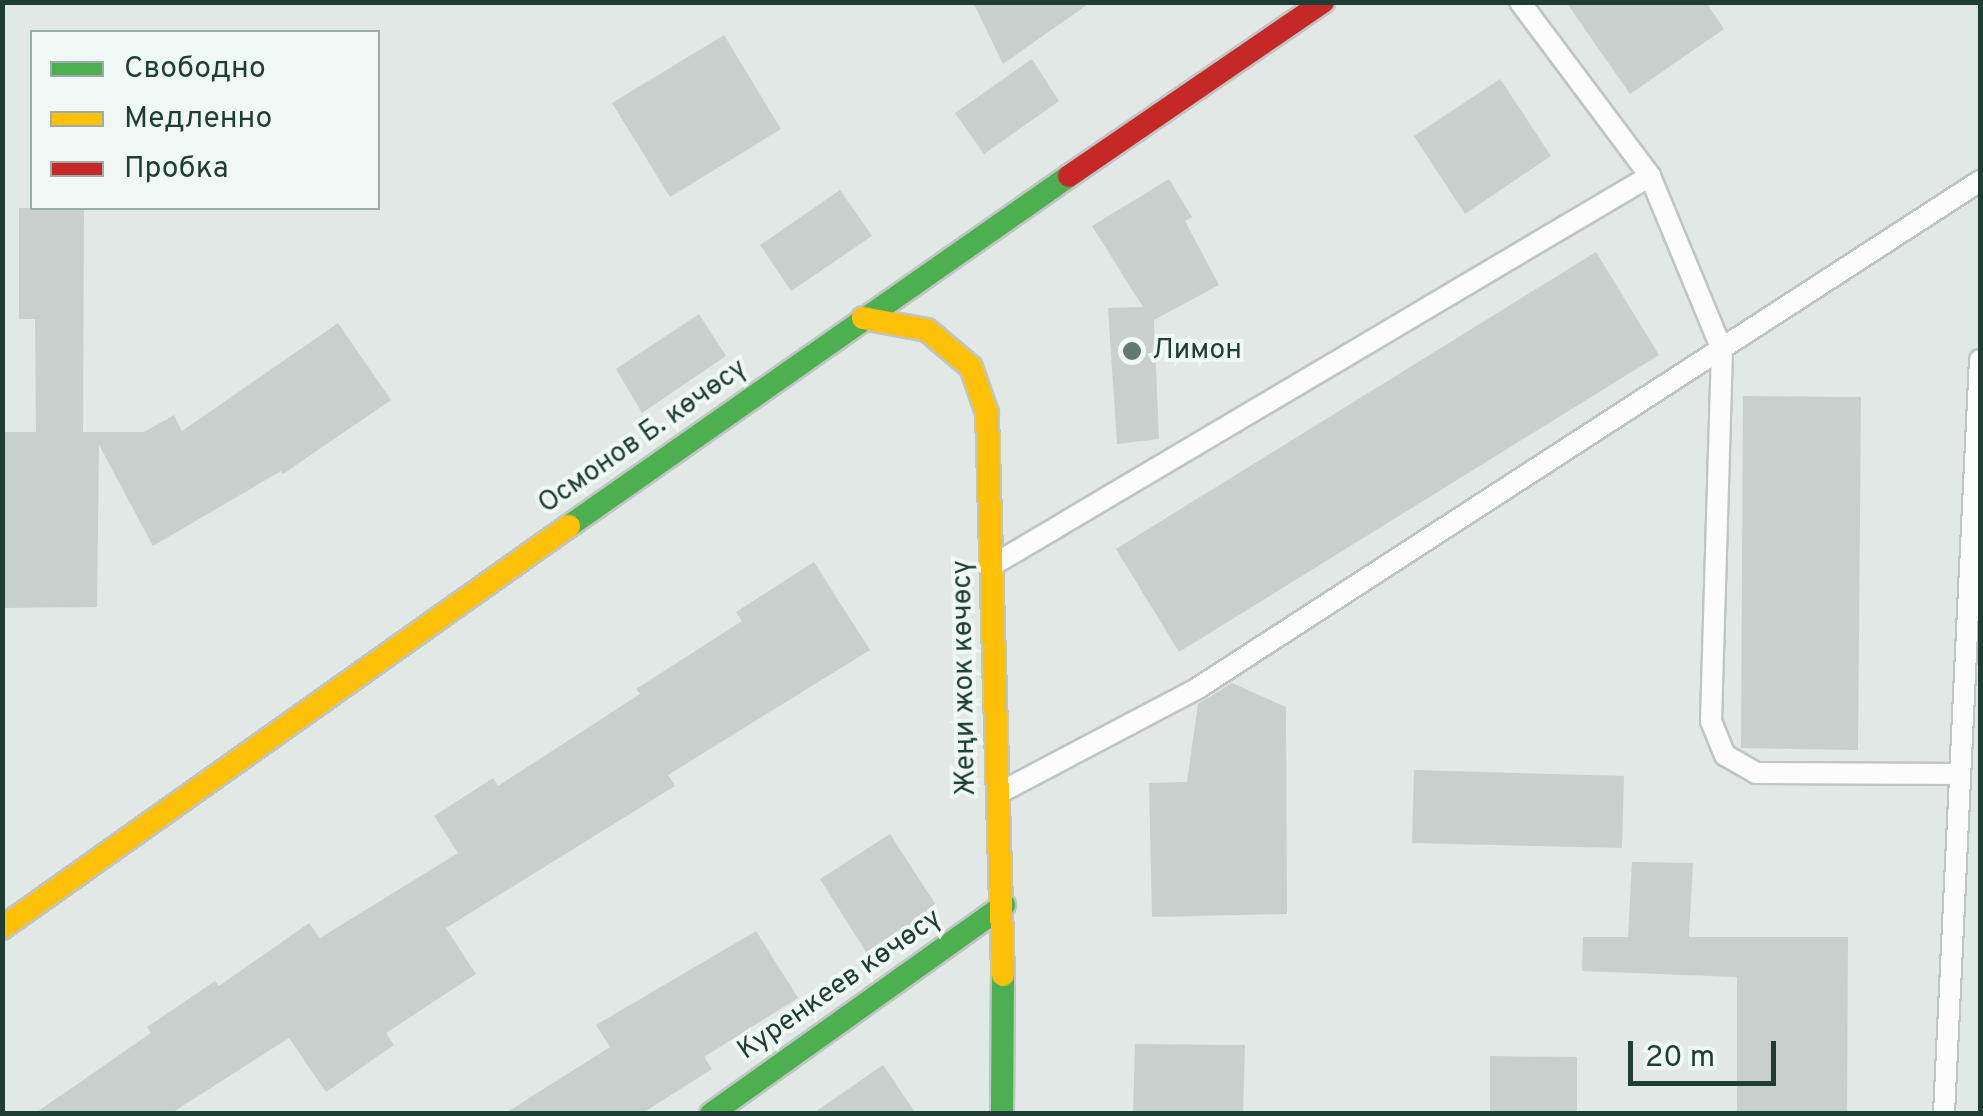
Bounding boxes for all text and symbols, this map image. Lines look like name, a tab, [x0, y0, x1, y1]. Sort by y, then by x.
legend	[30, 30, 380, 210]
text: Свободно	[124, 51, 266, 88]
text: Медленно	[124, 101, 272, 138]
text: Пробка	[124, 151, 229, 188]
place label: Лимон	[1152, 334, 1242, 368]
marker: Лимон	[1121, 340, 1143, 362]
street label: Осмонов Б. көчөсү	[532, 352, 754, 522]
street label: Жеңи жок көчөсү	[946, 560, 984, 796]
street label: Куренкеев көчөсү	[732, 902, 948, 1068]
scale bar	[1633, 1021, 1780, 1083]
text: 20 m	[1645, 1040, 1715, 1077]

